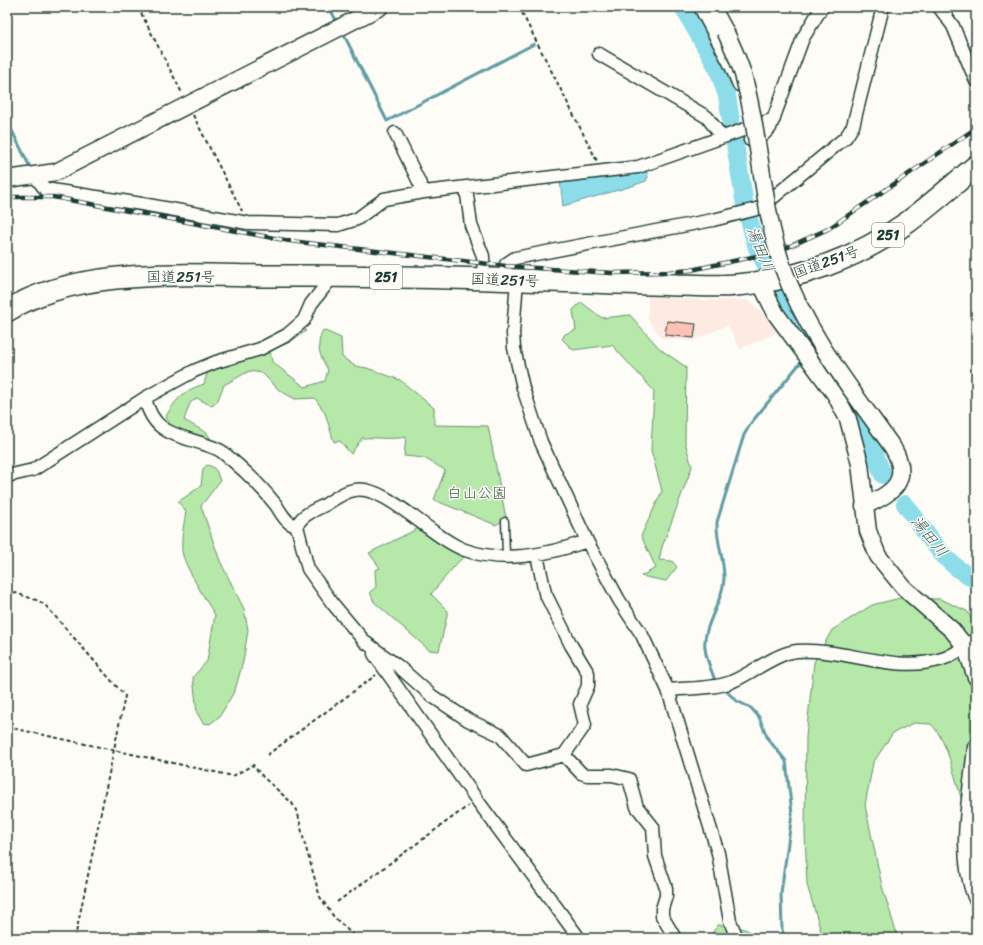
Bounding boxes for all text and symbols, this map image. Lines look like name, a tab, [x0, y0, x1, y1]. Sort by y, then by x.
water label: 湯田川	[738, 221, 783, 277]
road number: 251	[872, 223, 904, 247]
street label: 国道251号	[789, 238, 863, 286]
street label: 国道251号	[146, 264, 216, 290]
road number: 251	[370, 265, 402, 289]
street label: 国道251号	[470, 266, 540, 294]
park label: 白山公園	[447, 480, 507, 506]
water label: 湯田川	[903, 509, 956, 564]

